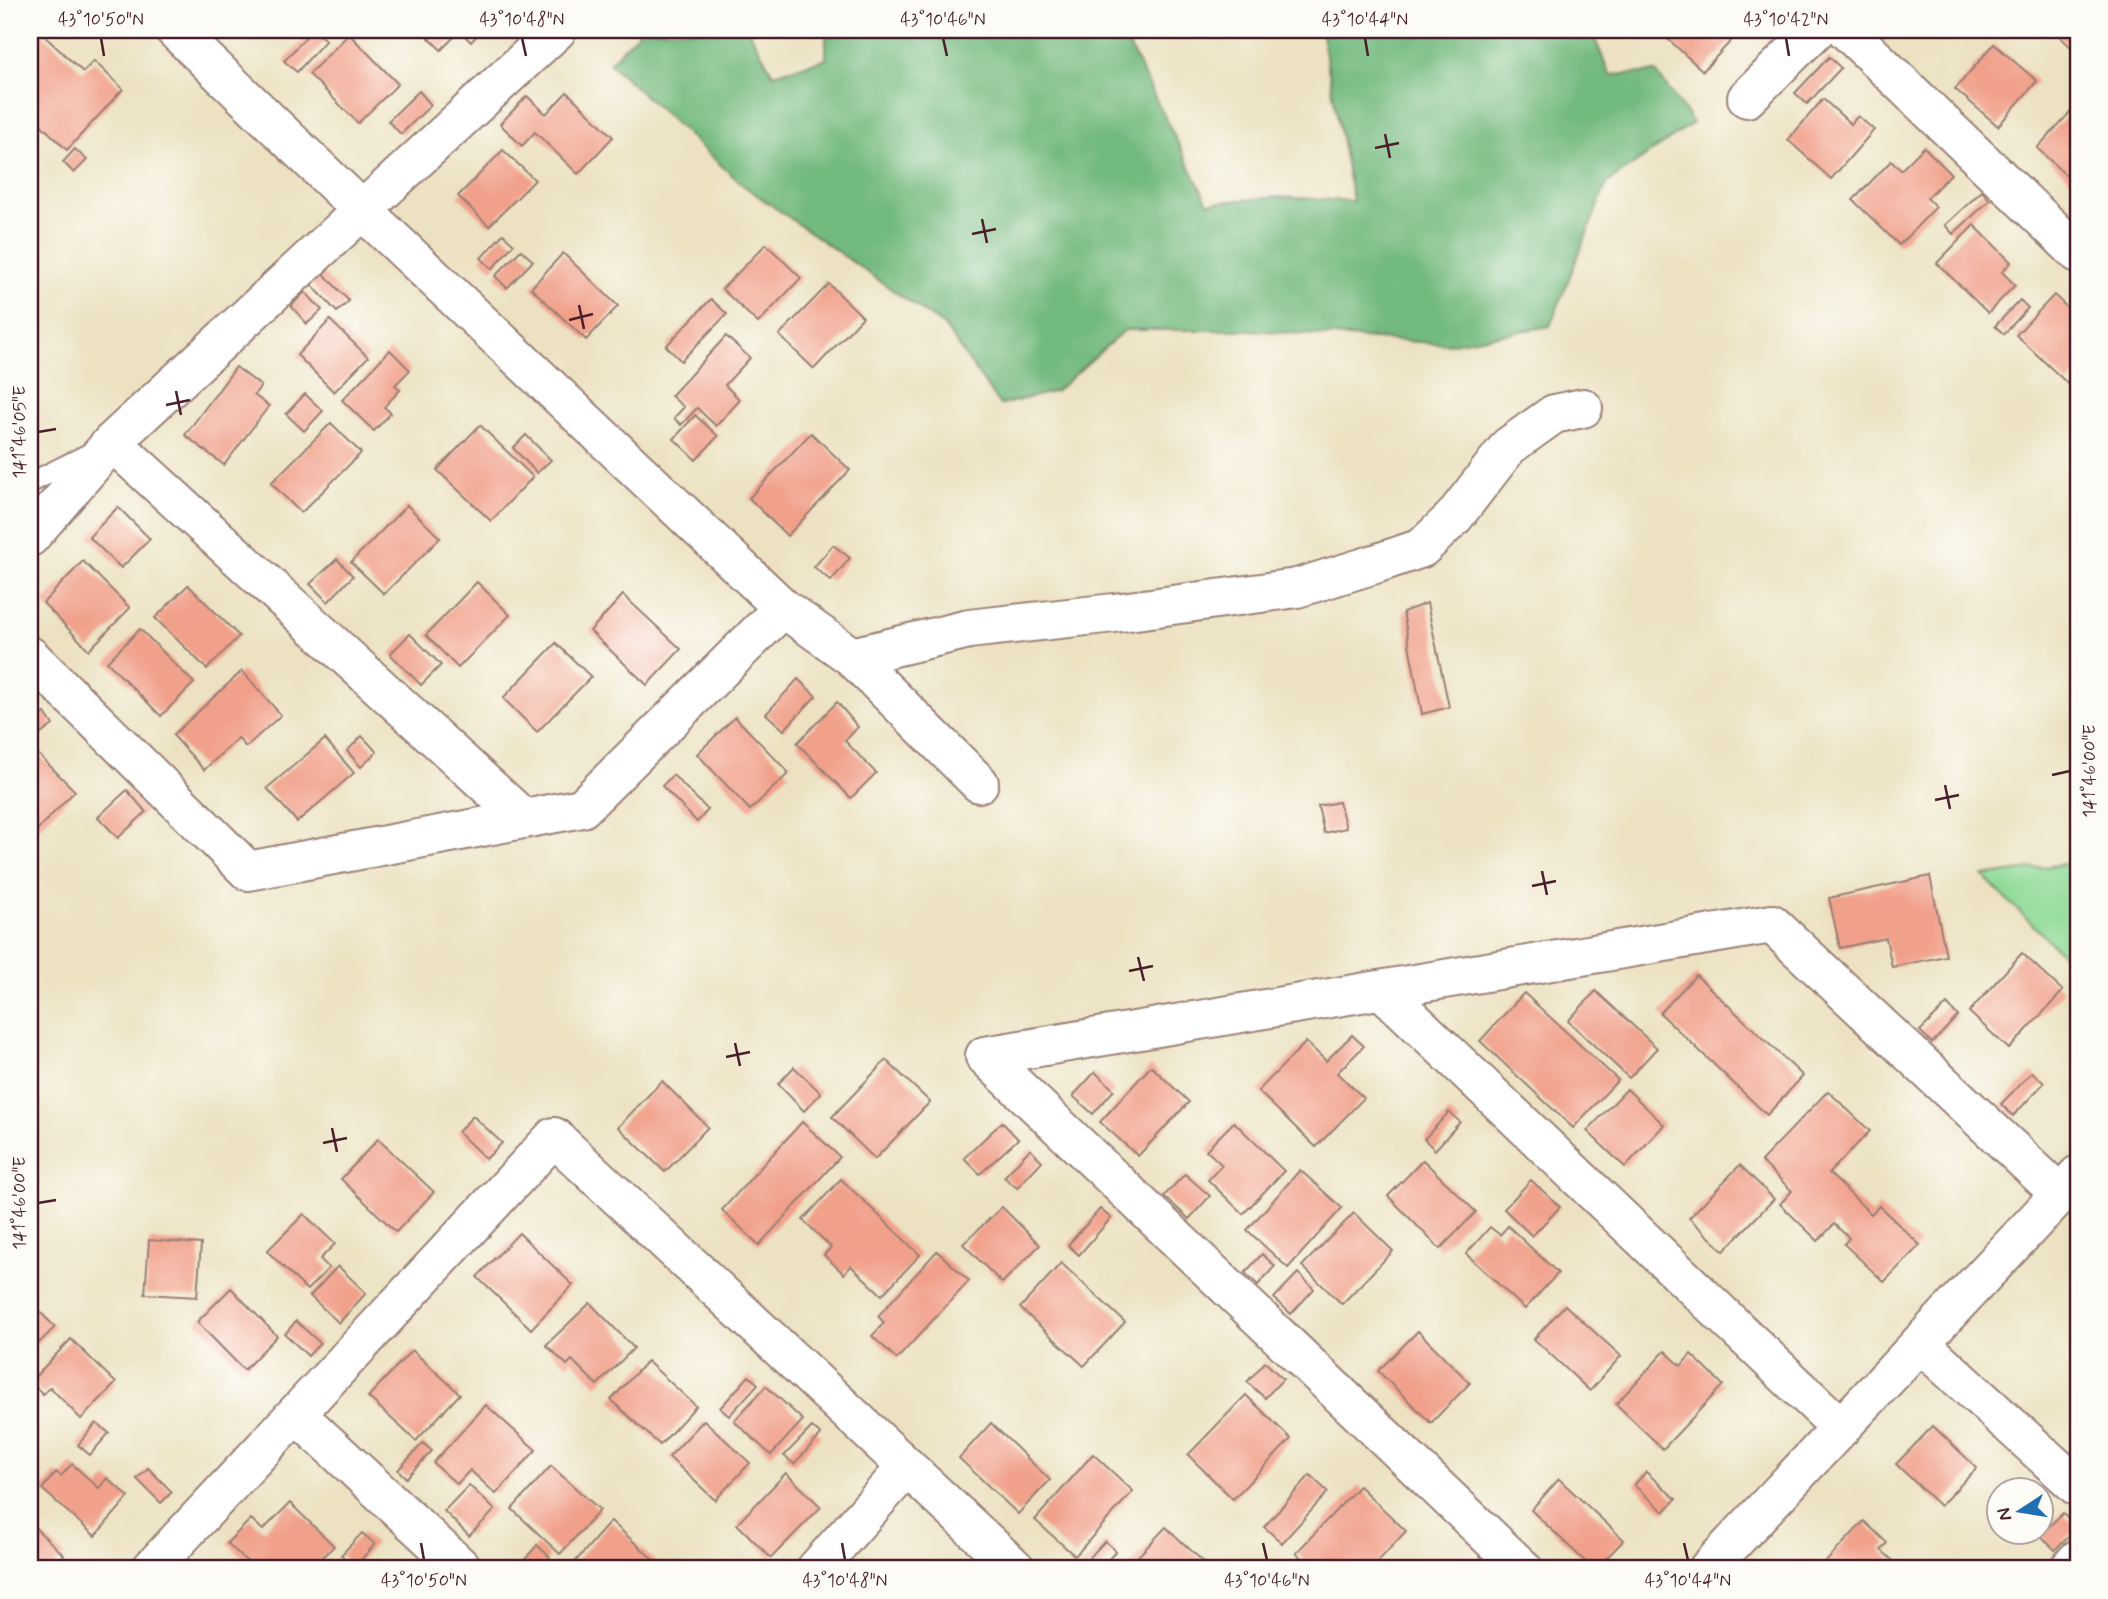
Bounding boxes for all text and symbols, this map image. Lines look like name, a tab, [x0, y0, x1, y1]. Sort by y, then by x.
text: 43°10'50"N	[58, 8, 144, 32]
text: 43°10'48"N	[479, 8, 565, 32]
text: 43°10'46"N	[900, 8, 986, 32]
text: 43°10'44"N	[1322, 8, 1408, 32]
text: 43°10'42"N	[1744, 8, 1828, 32]
text: 141°46'05"E	[8, 385, 32, 479]
text: 141°46'00"E	[2078, 724, 2102, 818]
text: 141°46'00"E	[8, 1156, 32, 1250]
north arrow	[1986, 1476, 2056, 1546]
text: N	[1991, 1505, 2018, 1523]
text: 43°10'50"N	[381, 1569, 467, 1593]
text: 43°10'48"N	[802, 1569, 888, 1593]
text: 43°10'46"N	[1224, 1569, 1310, 1593]
text: 43°10'44"N	[1645, 1569, 1731, 1593]

